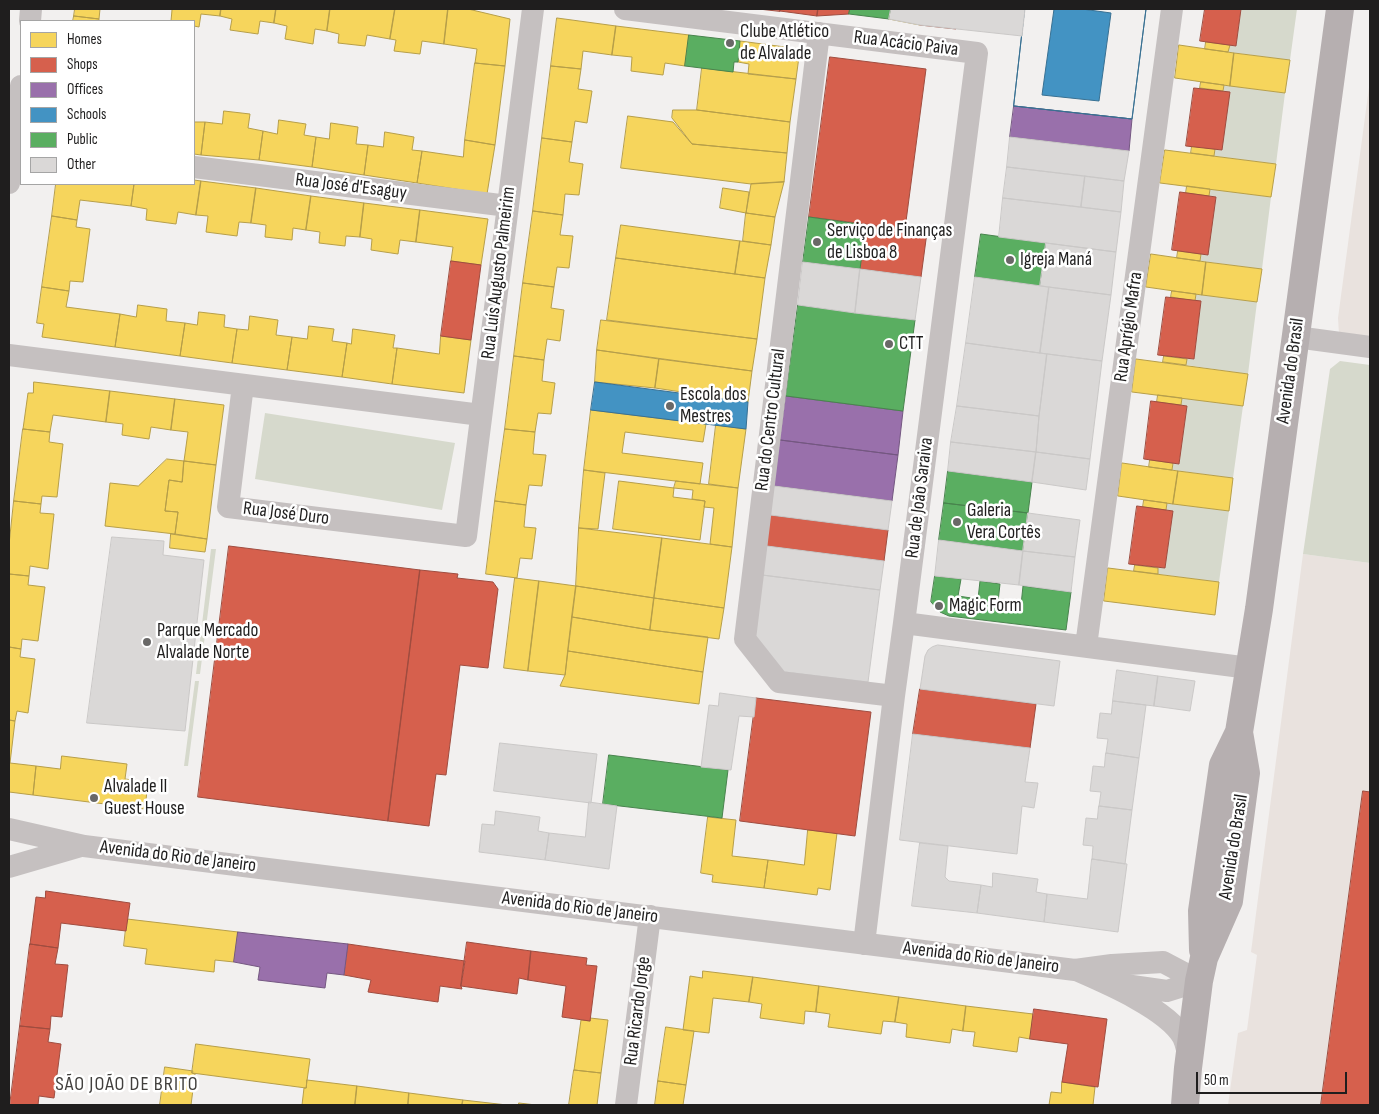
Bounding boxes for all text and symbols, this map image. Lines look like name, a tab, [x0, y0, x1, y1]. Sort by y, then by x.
legend	[20, 20, 195, 185]
place label: Clube Atlético de Alvalade	[740, 21, 829, 65]
street label: Rua Acácio Paiva	[852, 26, 960, 62]
text: Homes	[67, 30, 102, 49]
marker: Clube Atlético de Alvalade	[724, 37, 736, 49]
text: Shops	[67, 55, 98, 74]
text: Offices	[67, 80, 103, 99]
text: Schools	[67, 105, 106, 124]
text: Public	[67, 130, 98, 149]
text: Other	[67, 155, 96, 174]
street label: Rua José d'Esaguy	[294, 169, 408, 205]
street label: Rua Luís Augusto Palmeirim	[477, 185, 521, 361]
place label: Serviço de Finanças de Lisboa 8	[827, 220, 952, 264]
marker: Serviço de Finanças de Lisboa 8	[811, 236, 823, 248]
place label: Igreja Maná	[1020, 249, 1092, 271]
marker: Igreja Maná	[1004, 254, 1016, 266]
street label: Rua Aprígio Mafra	[1110, 270, 1148, 384]
street label: Avenida do Brasil	[1272, 317, 1310, 425]
place label: CTT	[899, 333, 924, 355]
marker: CTT	[883, 338, 895, 350]
street label: Rua do Centro Cultural	[751, 348, 791, 492]
place label: Escola dos Mestres	[680, 384, 747, 428]
marker: Escola dos Mestres	[664, 400, 676, 412]
street label: Rua de João Saraiva	[901, 436, 939, 560]
street label: Rua José Duro	[242, 497, 330, 531]
place label: Galeria Vera Cortês	[967, 500, 1041, 544]
marker: Galeria Vera Cortês	[951, 516, 963, 528]
place label: Magic Form	[949, 595, 1022, 617]
marker: Magic Form	[933, 600, 945, 612]
place label: Parque Mercado Alvalade Norte	[157, 620, 258, 664]
marker: Parque Mercado Alvalade Norte	[141, 636, 153, 648]
place label: Alvalade II Guest House	[104, 776, 185, 820]
marker: Alvalade II Guest House	[88, 792, 100, 804]
street label: Avenida do Brasil	[1214, 793, 1254, 901]
street label: Avenida do Rio de Janeiro	[99, 836, 257, 878]
street label: Avenida do Rio de Janeiro	[501, 887, 659, 929]
street label: Avenida do Rio de Janeiro	[902, 937, 1060, 979]
street label: Rua Ricardo Jorge	[620, 955, 656, 1067]
scale bar	[1199, 1062, 1350, 1094]
text: 50 m	[1204, 1071, 1229, 1090]
district label: SÃO JOÃO DE BRITO	[53, 1073, 201, 1097]

